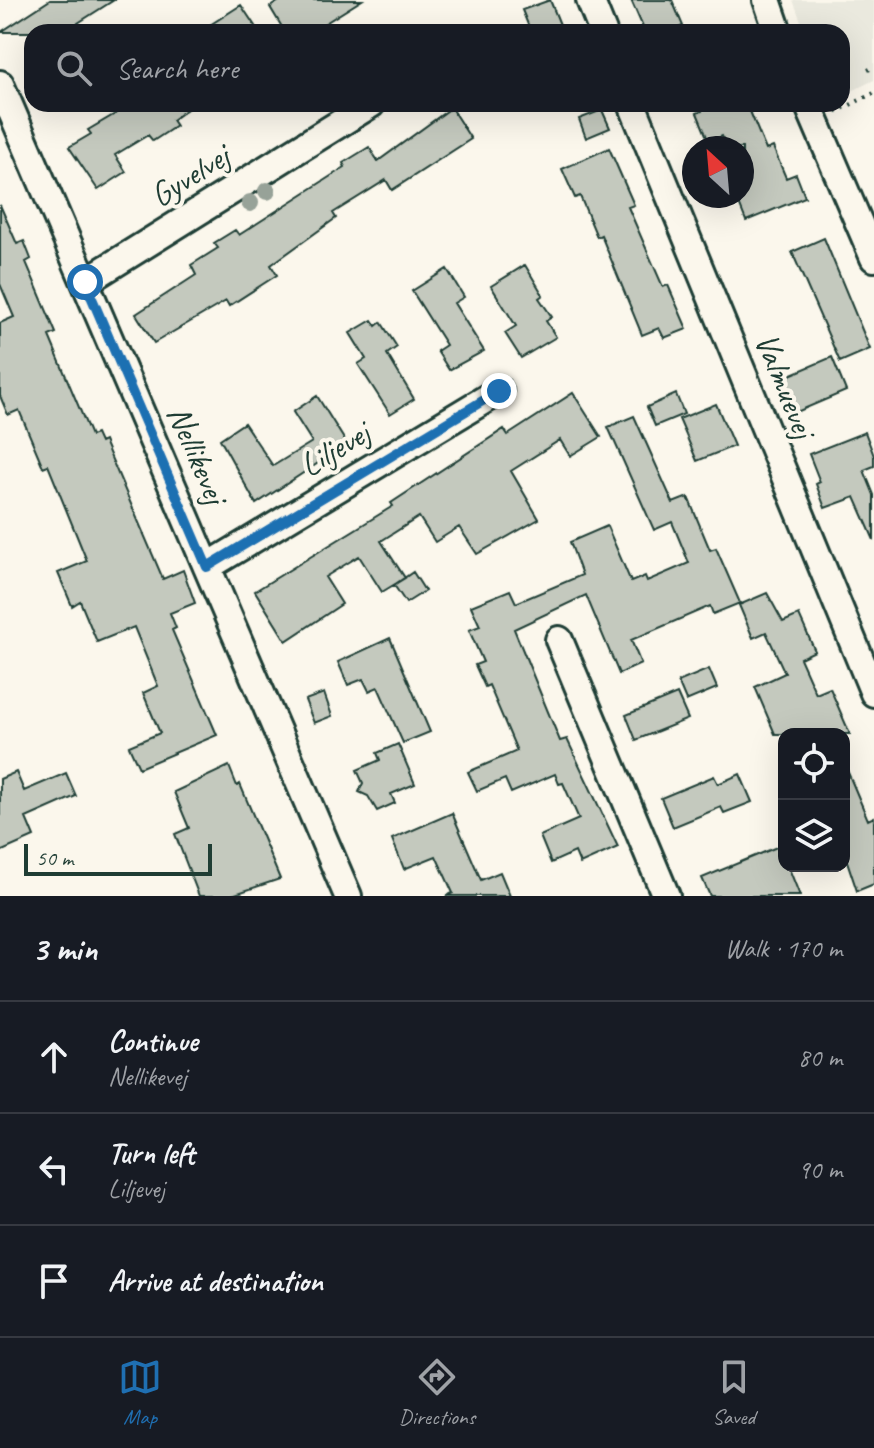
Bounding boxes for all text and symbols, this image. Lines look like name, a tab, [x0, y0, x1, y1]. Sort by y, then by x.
search box	[24, 24, 850, 112]
icon: search	[52, 46, 96, 90]
text: Search here	[116, 49, 238, 87]
street label: Gyvelvej	[142, 132, 240, 216]
north arrow	[682, 136, 754, 208]
route start	[67, 264, 103, 300]
street label: Valmuevej	[745, 326, 827, 448]
route end	[481, 373, 517, 409]
street label: Nellikevej	[158, 399, 239, 514]
street label: Liljevej	[291, 409, 381, 486]
map controls	[778, 728, 850, 872]
button: locate	[778, 728, 850, 800]
button: layers	[778, 800, 850, 872]
scale bar	[24, 840, 212, 876]
text: 50 m	[36, 844, 73, 872]
text: 3 min	[32, 927, 97, 970]
text: Walk · 170 m	[725, 932, 842, 965]
text: Continue	[108, 1022, 198, 1060]
icon: ahead	[32, 1035, 76, 1079]
text: 80 m	[798, 1041, 842, 1074]
text: Nellikevej	[108, 1060, 187, 1093]
text: Turn left	[108, 1134, 195, 1172]
icon: left	[32, 1147, 76, 1191]
text: 90 m	[798, 1153, 842, 1186]
text: Liljevej	[108, 1172, 165, 1205]
icon: arrive	[32, 1259, 76, 1303]
text: Arrive at destination	[108, 1262, 323, 1300]
tab: Map	[118, 1355, 162, 1431]
tab: Directions	[399, 1355, 475, 1431]
tab: Saved	[712, 1355, 756, 1431]

